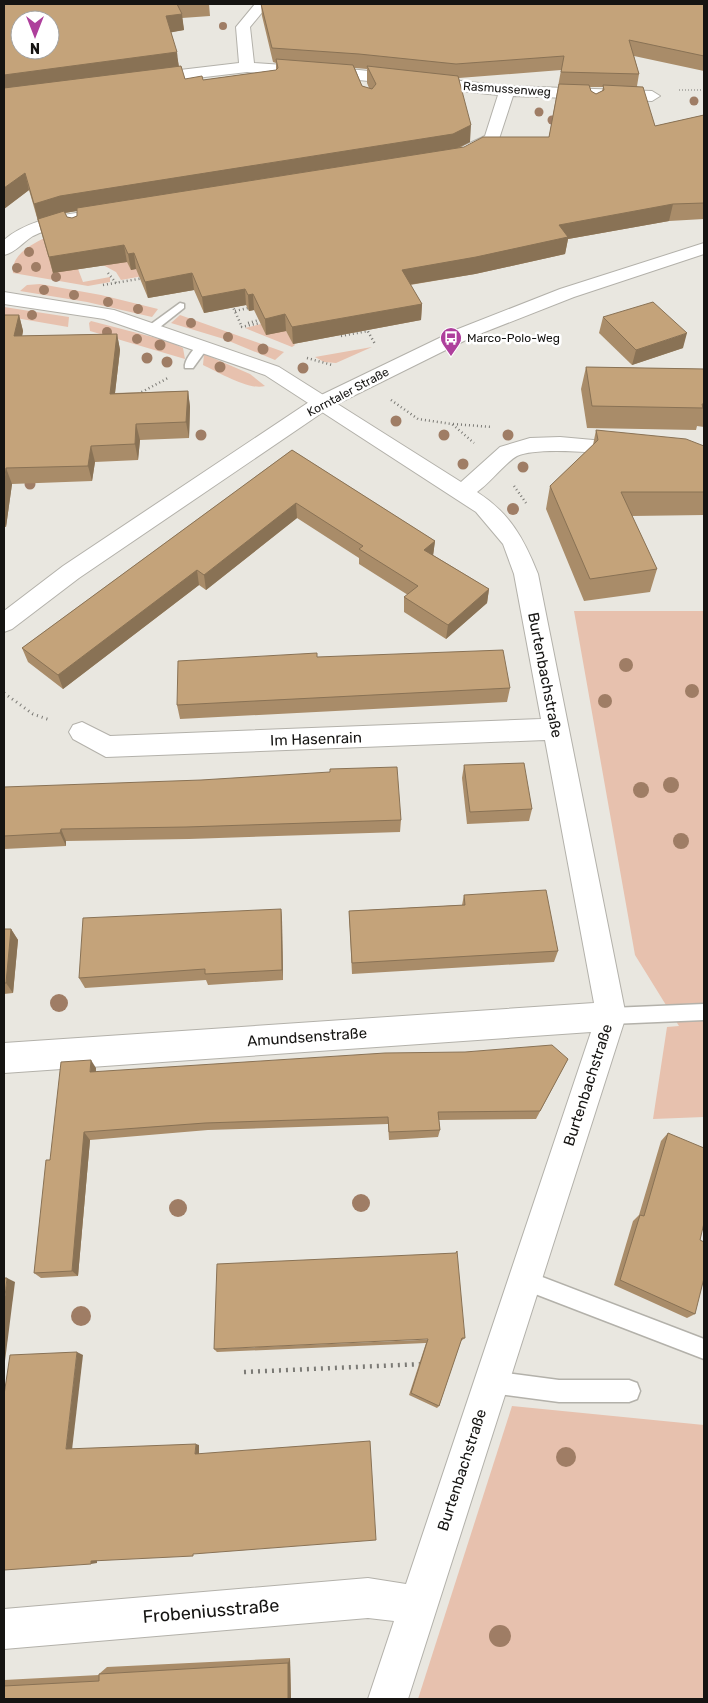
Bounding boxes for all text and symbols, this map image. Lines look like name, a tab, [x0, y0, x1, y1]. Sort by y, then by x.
north arrow	[10, 10, 60, 60]
text: N	[30, 39, 40, 56]
street label: Rasmussenweg	[463, 79, 551, 99]
bus stop icon: Marco-Polo-Weg	[439, 326, 463, 357]
place label: Marco-Polo-Weg	[467, 331, 560, 345]
street label: Korntaler Straße	[305, 364, 392, 419]
street label: Burtenbachstraße	[524, 611, 566, 739]
street label: Im Hasenrain	[270, 728, 362, 750]
street label: Burtenbachstraße	[560, 1022, 616, 1148]
street label: Amundsenstraße	[246, 1024, 368, 1050]
street label: Burtenbachstraße	[434, 1407, 490, 1533]
street label: Frobeniusstraße	[142, 1594, 280, 1628]

